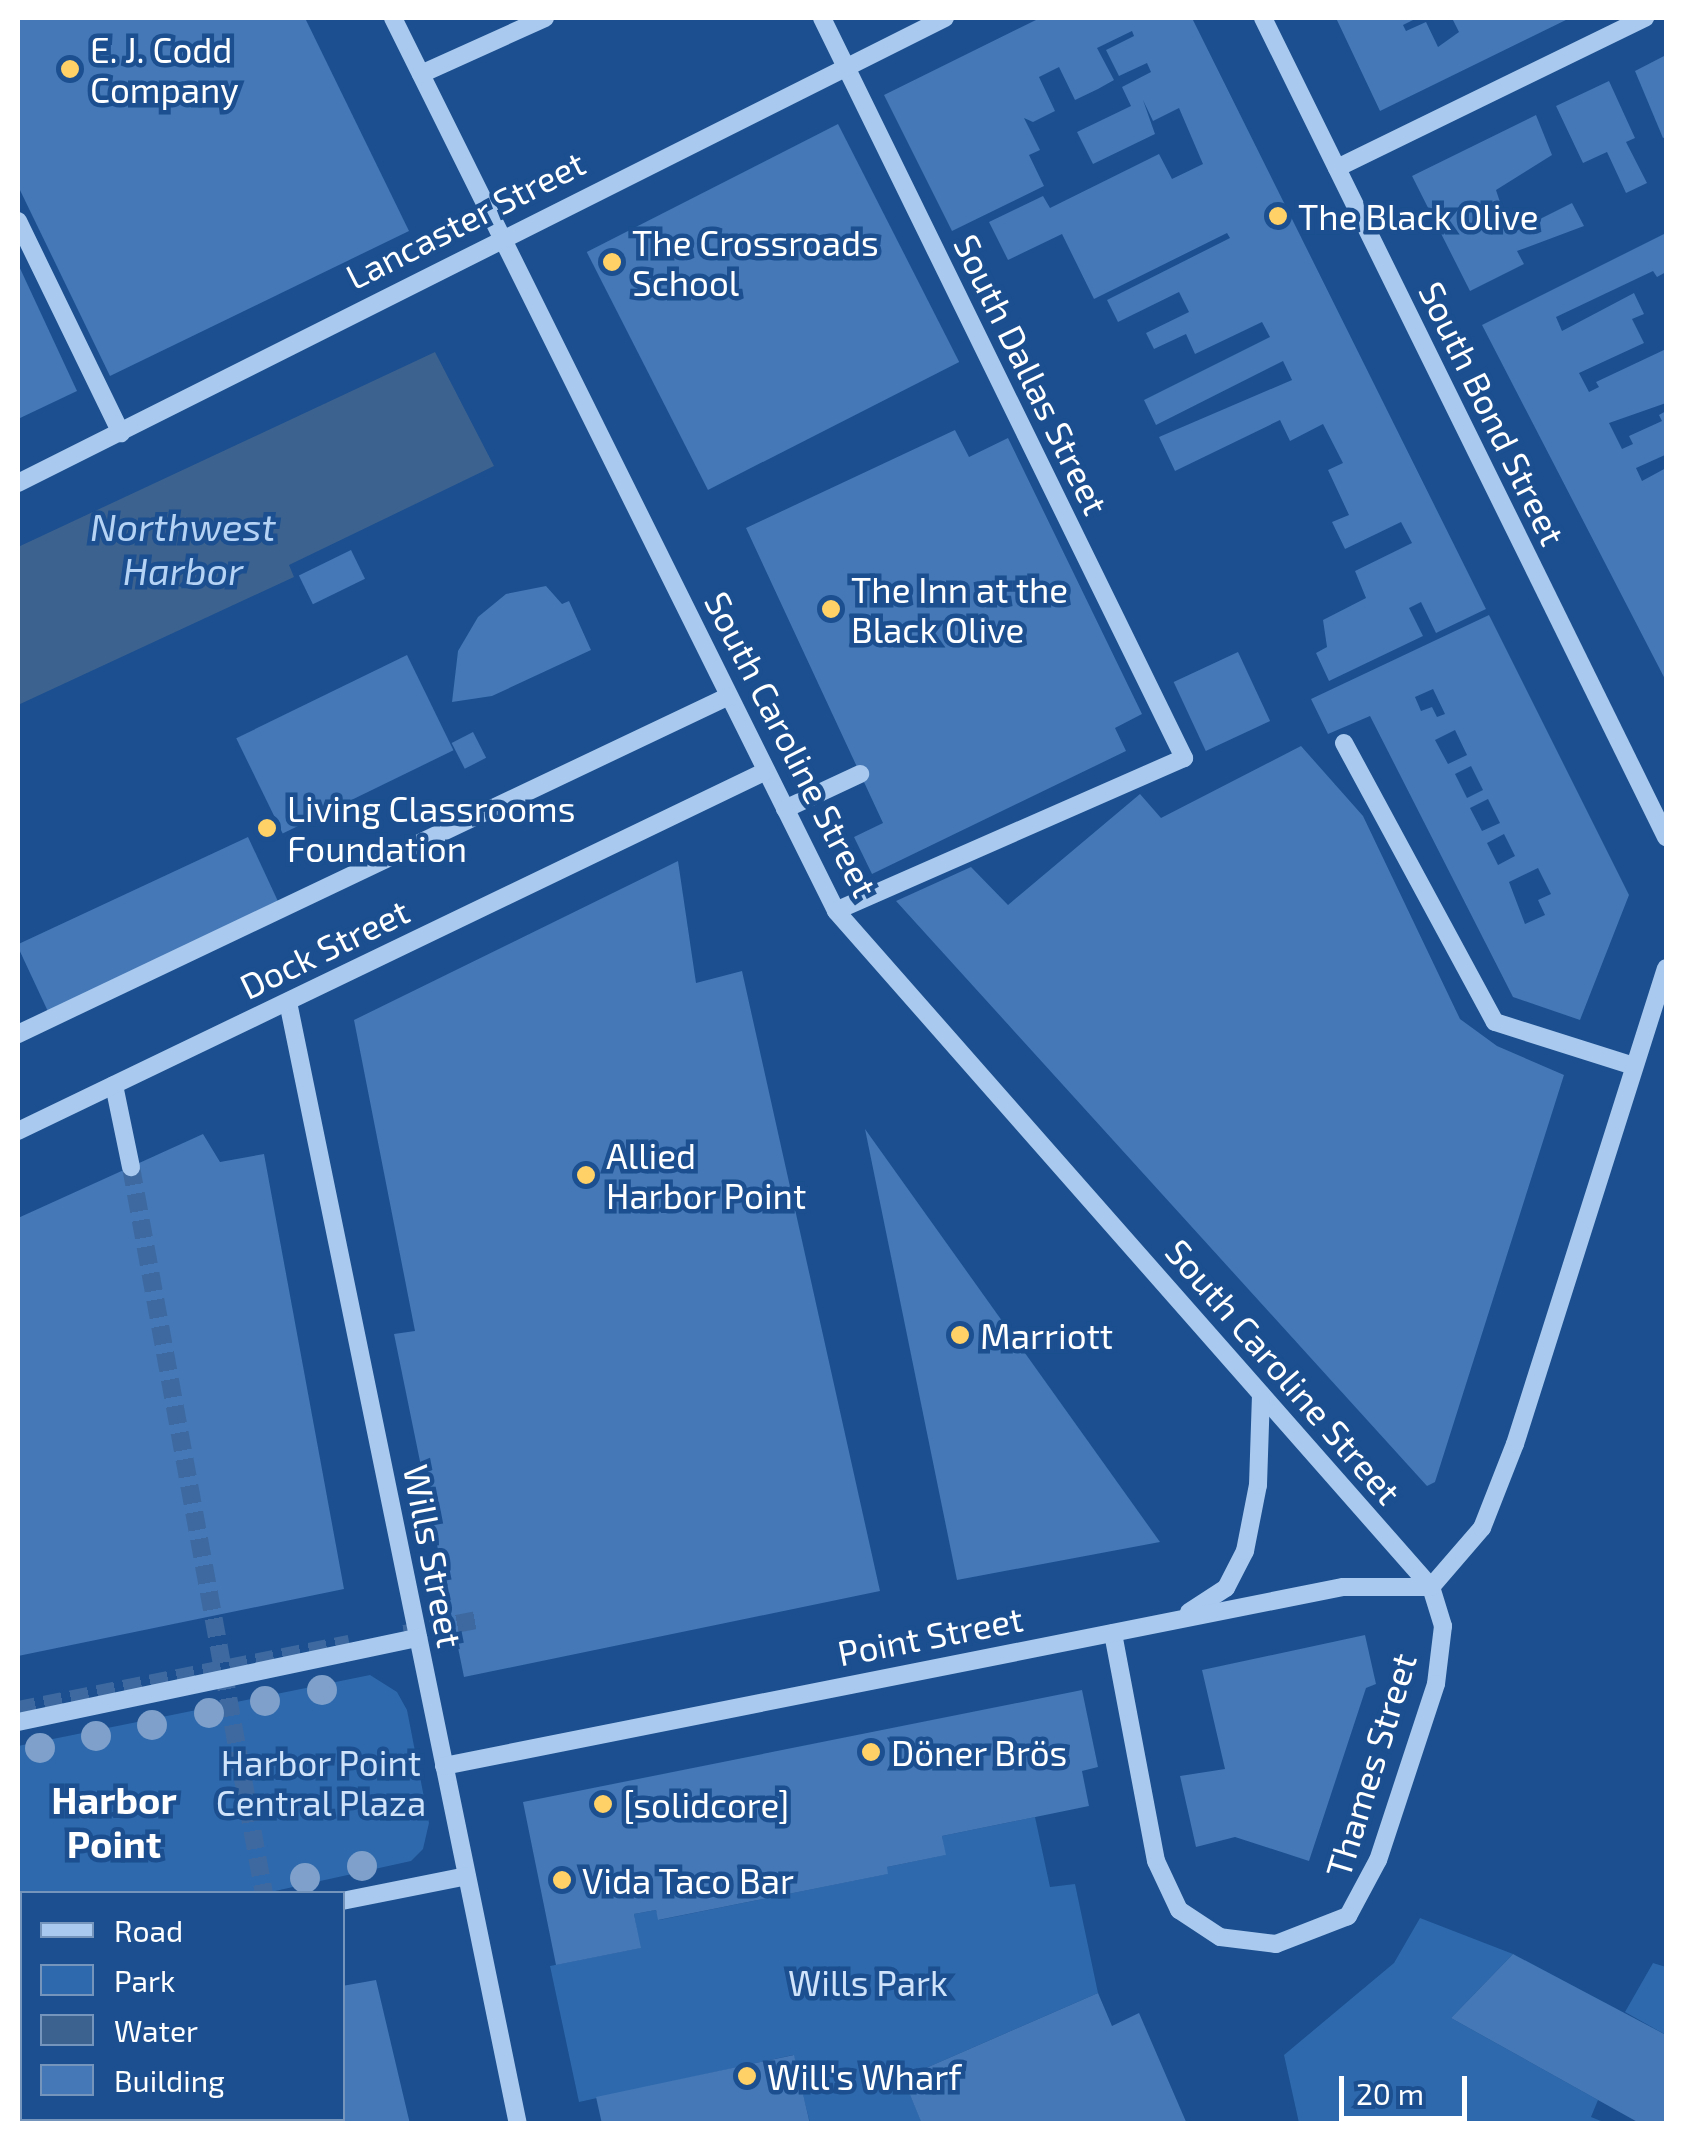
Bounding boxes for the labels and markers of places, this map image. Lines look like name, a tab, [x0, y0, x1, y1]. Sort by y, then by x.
place label: E. J. Codd Company	[90, 28, 239, 110]
marker: E. J. Codd Company	[59, 58, 81, 80]
place label: The Black Olive	[1298, 195, 1539, 237]
marker: The Black Olive	[1267, 205, 1289, 227]
place label: The Crossroads School	[632, 221, 879, 303]
marker: The Crossroads School	[601, 251, 623, 273]
place label: The Inn at the Black Olive	[851, 568, 1069, 650]
marker: The Inn at the Black Olive	[820, 598, 842, 620]
place label: Living Classrooms Foundation	[287, 787, 575, 869]
marker: Living Classrooms Foundation	[256, 817, 278, 839]
place label: Allied Harbor Point	[606, 1134, 807, 1216]
marker: Allied Harbor Point	[575, 1164, 597, 1186]
place label: Marriott	[980, 1314, 1113, 1356]
marker: Marriott	[949, 1324, 971, 1346]
place label: Döner Brös	[891, 1731, 1068, 1773]
marker: Döner Brös	[860, 1741, 882, 1763]
place label: [solidcore]	[623, 1783, 790, 1825]
marker: [solidcore]	[592, 1793, 614, 1815]
place label: Vida Taco Bar	[582, 1859, 795, 1901]
marker: Vida Taco Bar	[551, 1869, 573, 1891]
place label: Will's Wharf	[767, 2055, 962, 2097]
marker: Will's Wharf	[736, 2065, 758, 2087]

